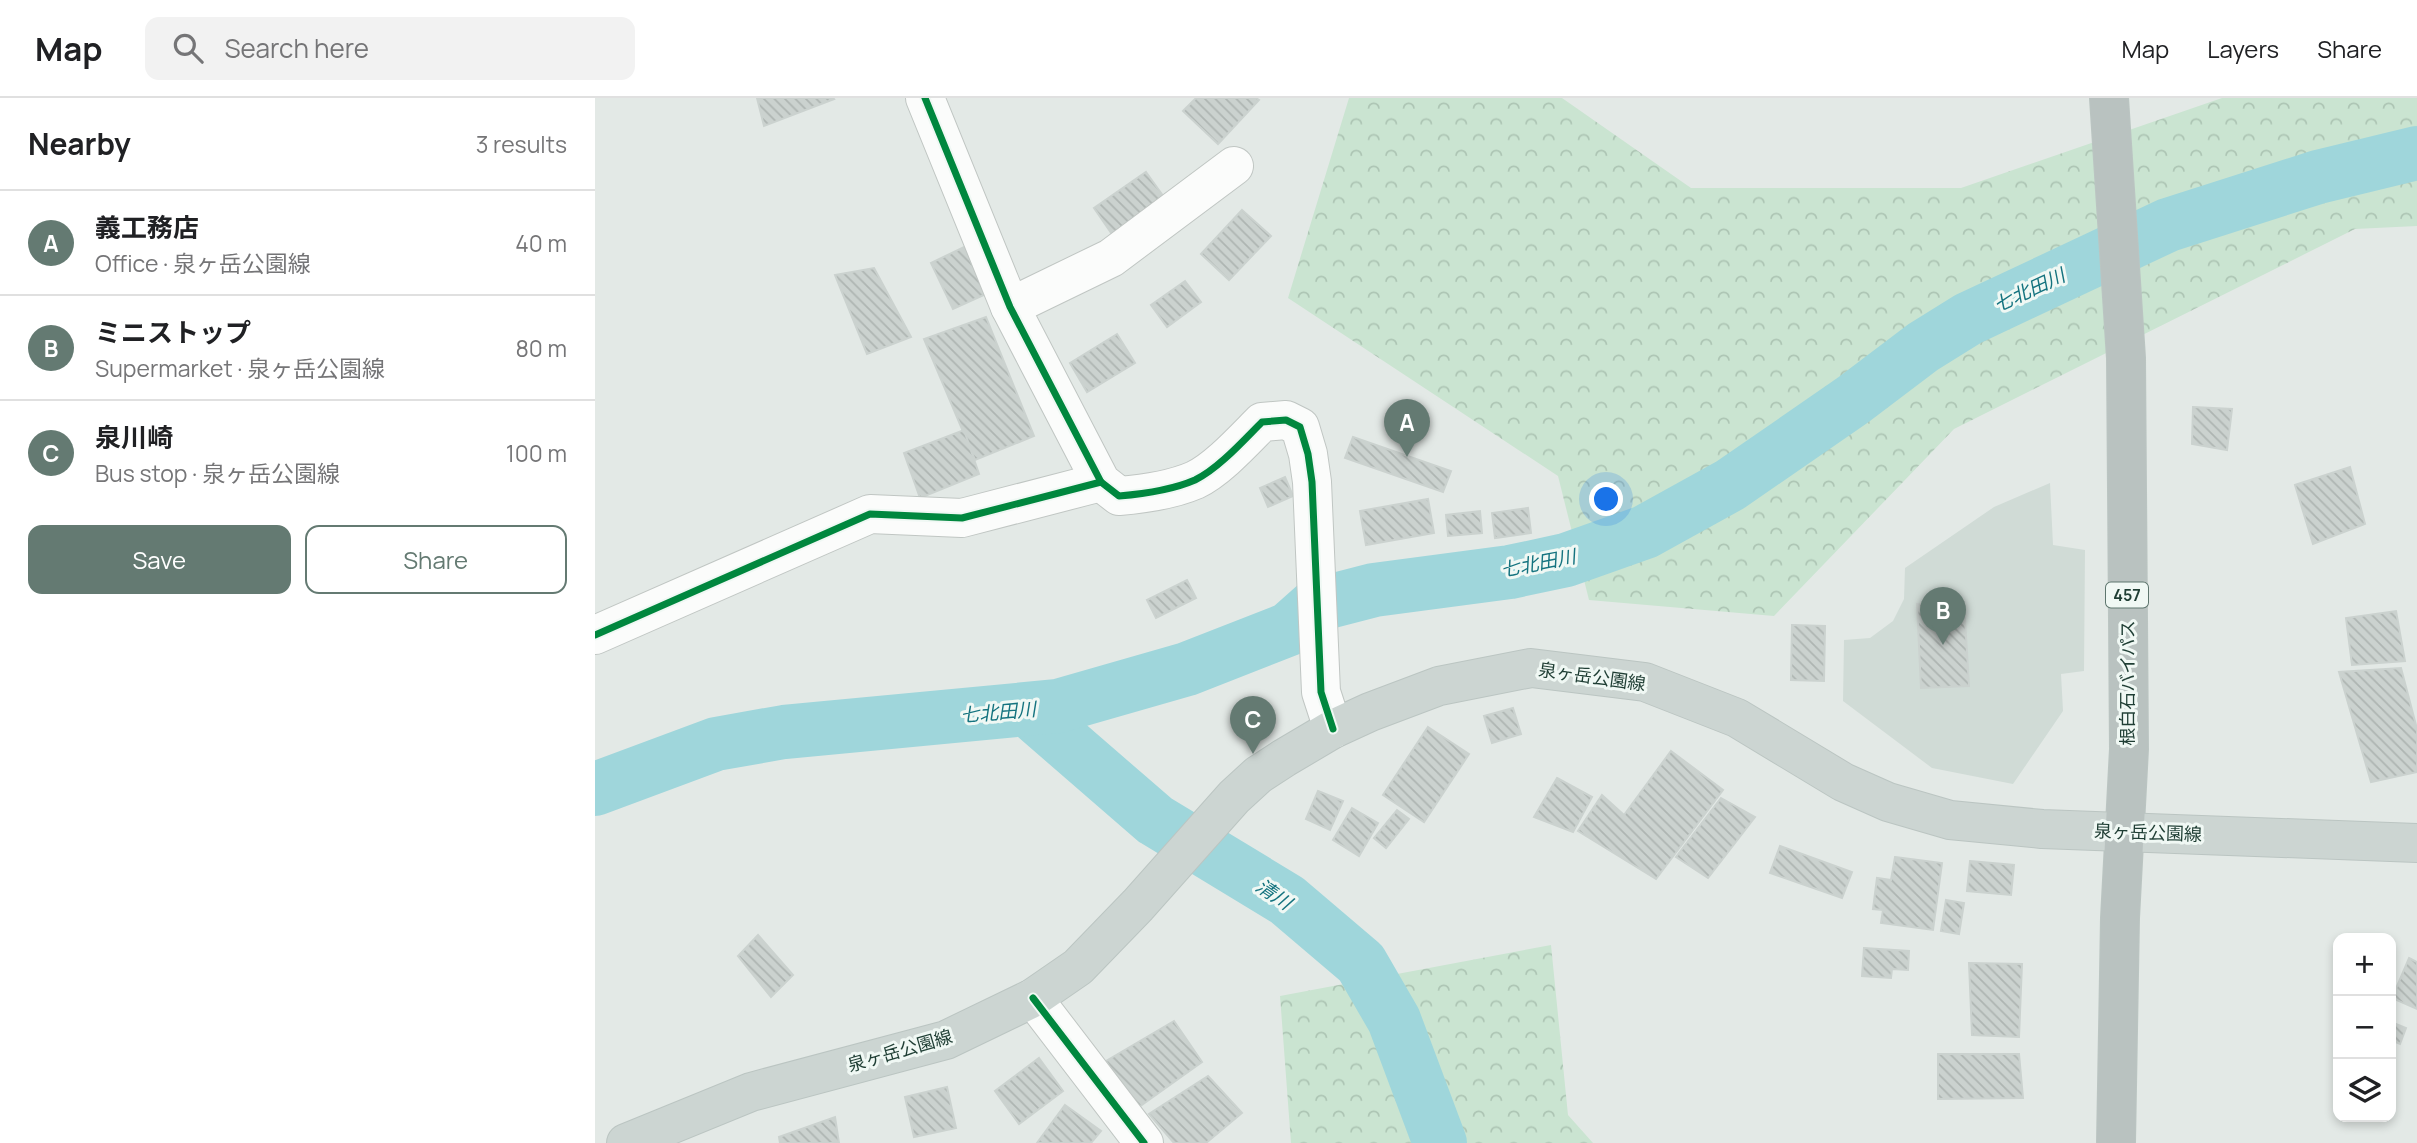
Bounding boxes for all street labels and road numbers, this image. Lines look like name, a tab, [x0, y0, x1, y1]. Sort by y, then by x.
road number: 457	[2106, 582, 2148, 608]
street label: 根白石バイパス	[2115, 620, 2139, 746]
street label: 泉ヶ岳公園線	[1537, 657, 1647, 695]
street label: 泉ヶ岳公園線	[2094, 818, 2202, 846]
street label: 泉ヶ岳公園線	[845, 1024, 955, 1076]

